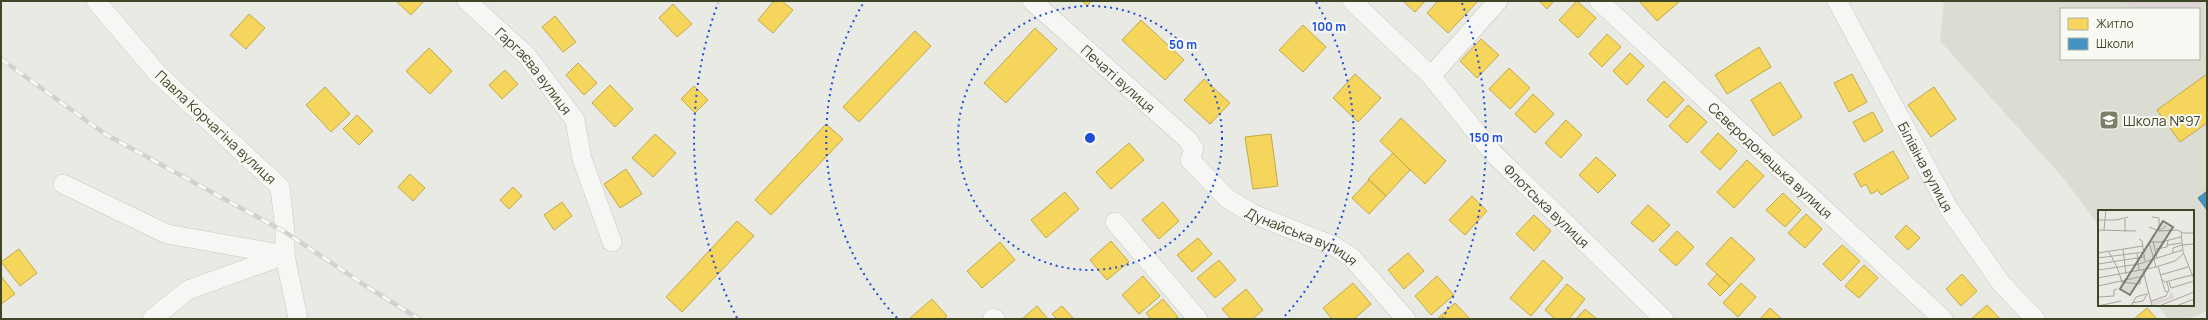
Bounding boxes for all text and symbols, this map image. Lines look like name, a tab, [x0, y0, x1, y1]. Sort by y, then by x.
legend	[2060, 8, 2200, 60]
text: Житло	[2096, 15, 2133, 32]
text: 100 m	[1312, 18, 1346, 35]
street label: Гаргаєва вулиця	[492, 23, 577, 118]
text: Школи	[2096, 35, 2134, 52]
text: 50 m	[1169, 36, 1197, 53]
street label: Печаті вулиця	[1077, 40, 1160, 116]
street label: Павла Корчагіна вулиця	[151, 66, 281, 188]
street label: Сєвєродонецька вулиця	[1704, 97, 1837, 222]
school or university icon: Школа №97	[2098, 109, 2120, 131]
place label: Школа №97	[2123, 111, 2200, 130]
street label: Білівіна вулиця	[1894, 118, 1958, 215]
text: 150 m	[1469, 129, 1503, 146]
centre of rings	[1083, 131, 1097, 145]
street label: Флотська вулиця	[1500, 159, 1594, 252]
street label: Дунайська вулиця	[1242, 202, 1363, 269]
inset map	[2098, 210, 2194, 306]

